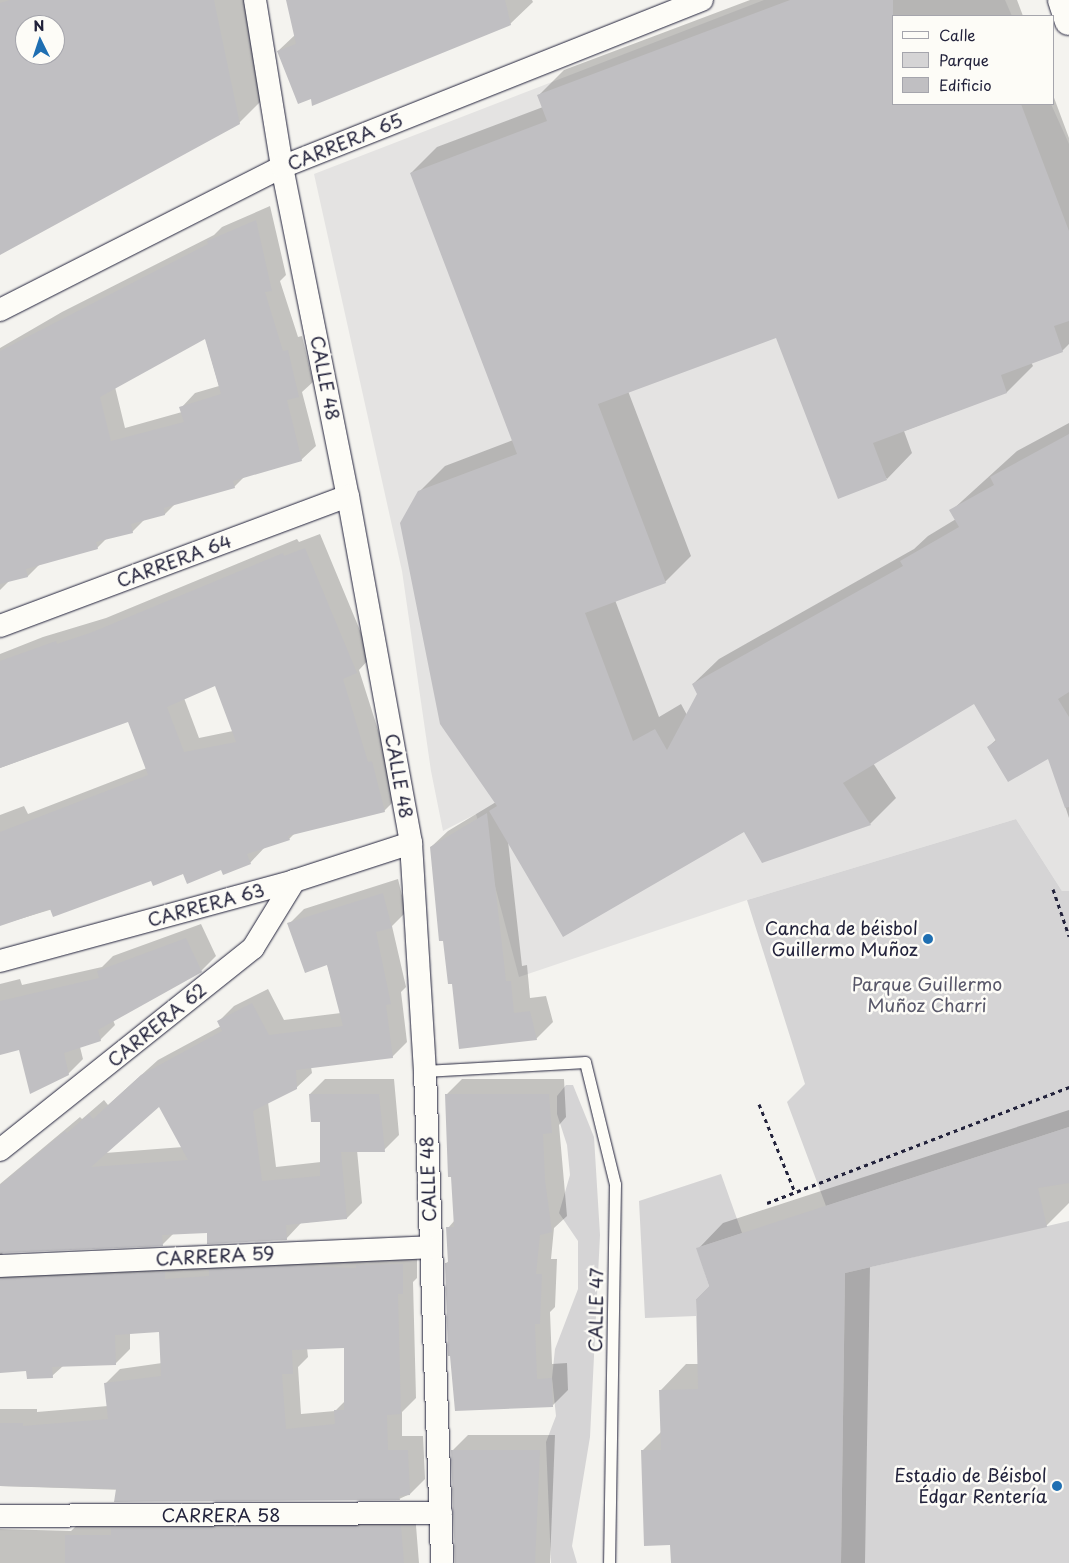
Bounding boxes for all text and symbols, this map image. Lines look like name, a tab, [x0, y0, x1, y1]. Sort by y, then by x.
north arrow	[15, 15, 65, 65]
text: N	[33, 15, 45, 36]
legend	[892, 15, 1054, 105]
text: Calle	[939, 23, 976, 46]
text: Parque	[939, 48, 989, 71]
text: Edificio	[939, 73, 992, 96]
street label: CARRERA 65	[285, 110, 405, 174]
street label: CALLE 48	[306, 333, 344, 423]
street label: CARRERA 64	[114, 530, 234, 592]
street label: CALLE 48	[381, 731, 417, 821]
street label: CARRERA 63	[145, 879, 267, 931]
place label: Cancha de béisbol Guillermo Muñoz	[762, 918, 918, 961]
marker: Cancha de béisbol Guillermo Muñoz	[922, 933, 934, 945]
park label: Parque Guillermo Muñoz Charri	[852, 974, 1002, 1016]
street label: CARRERA 62	[104, 979, 210, 1071]
street label: CALLE 48	[416, 1135, 440, 1223]
street label: CARRERA 59	[155, 1242, 275, 1270]
street label: CALLE 47	[584, 1267, 608, 1353]
place label: Estadio de Béisbol Édgar Rentería	[892, 1465, 1047, 1508]
marker: Estadio de Béisbol Édgar Rentería	[1051, 1480, 1063, 1492]
street label: CARRERA 58	[162, 1504, 280, 1526]

